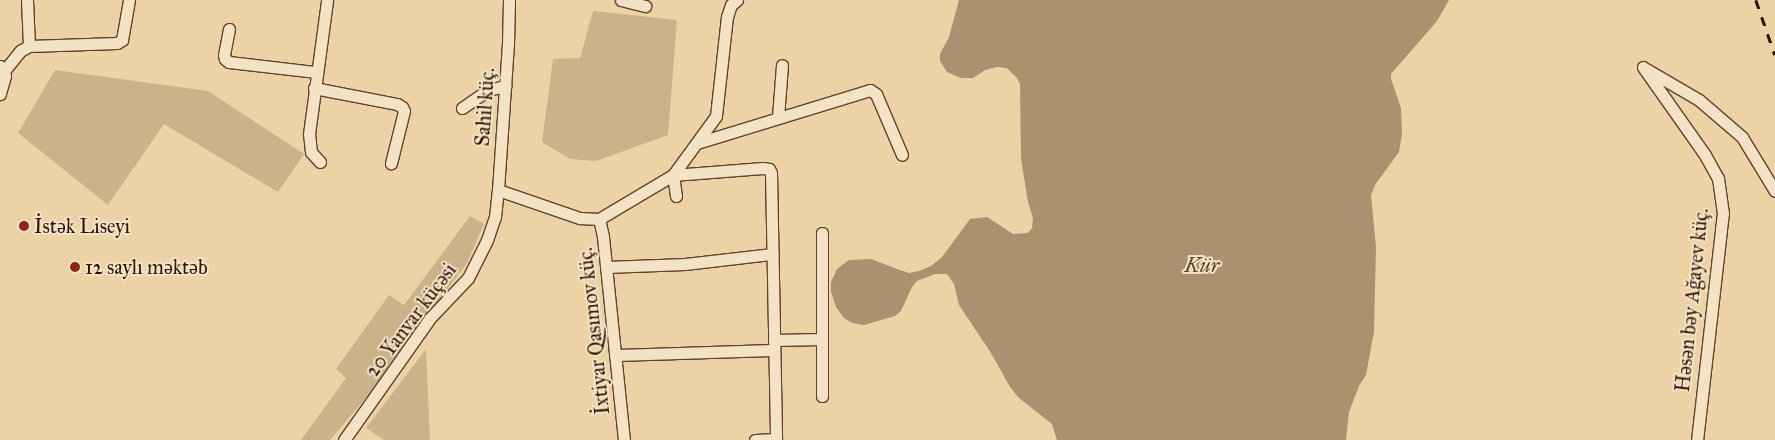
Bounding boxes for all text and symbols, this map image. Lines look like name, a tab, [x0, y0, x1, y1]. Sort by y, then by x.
street label: Sahil küç.	[470, 67, 500, 147]
street label: Həsən bəy Ağayev küç.	[1670, 207, 1714, 393]
place label: İstək Liseyi	[34, 214, 130, 238]
marker: İstək Liseyi	[18, 220, 30, 232]
street label: İxtiyar Qasımov küç.	[573, 246, 615, 416]
water label: Kür	[1185, 252, 1219, 278]
place label: 12 saylı məktəb	[85, 255, 208, 279]
street label: 20 Yanvar küçəsi	[360, 258, 462, 382]
marker: 12 saylı məktəb	[69, 261, 81, 273]

